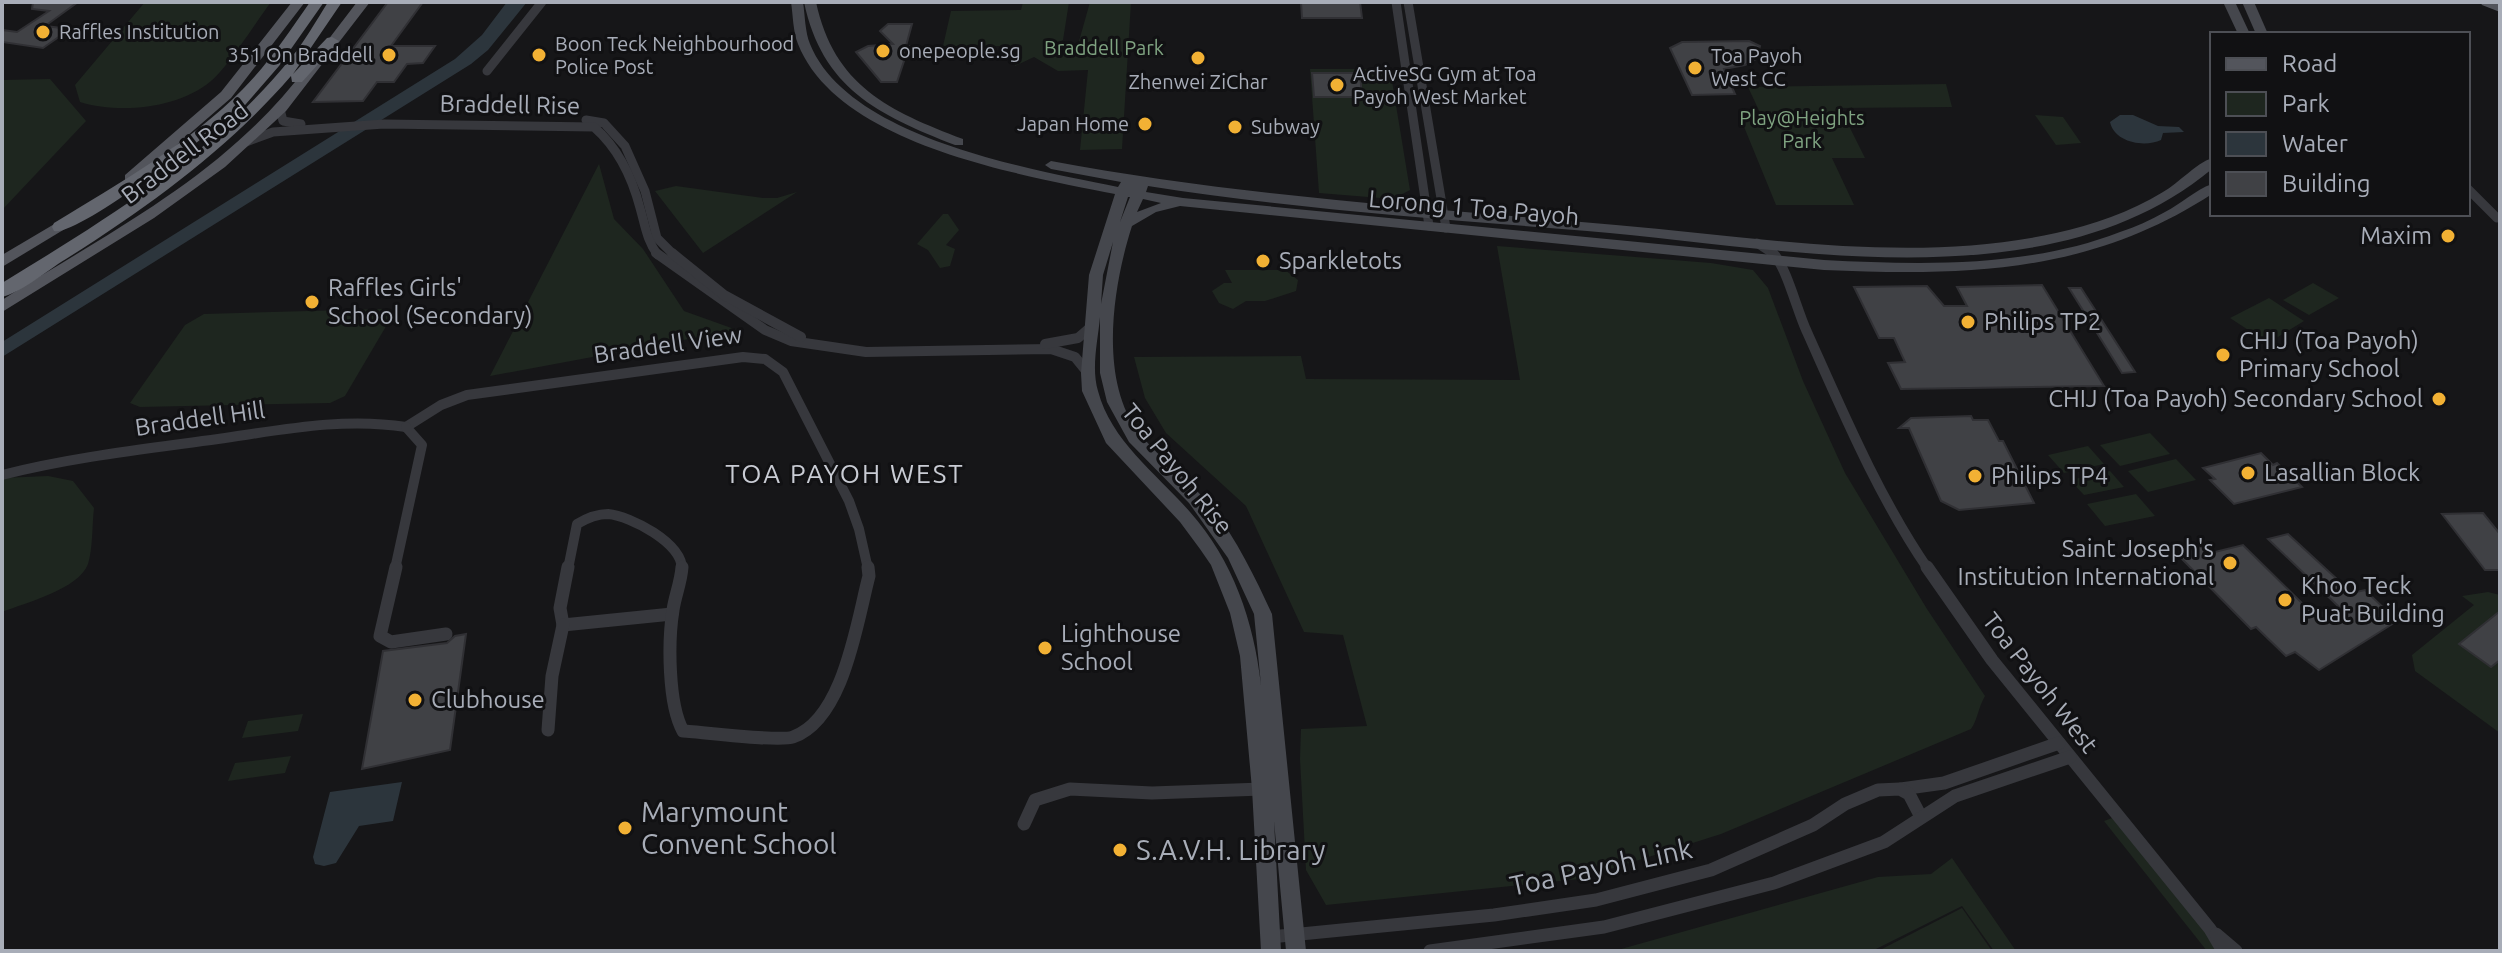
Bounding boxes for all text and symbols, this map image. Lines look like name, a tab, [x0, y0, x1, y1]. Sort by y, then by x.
place label: Raffles Institution	[59, 20, 220, 43]
marker: Raffles Institution	[34, 23, 52, 41]
place label: Boon Teck Neighbourhood Police Post	[555, 32, 794, 78]
legend	[2210, 32, 2470, 216]
park label: Braddell Park	[1044, 36, 1164, 59]
place label: onepeople.sg	[899, 39, 1021, 62]
marker: onepeople.sg	[874, 42, 892, 60]
place label: 351 On Braddell	[228, 43, 373, 66]
place label: Toa Payoh West CC	[1711, 44, 1802, 90]
marker: 351 On Braddell	[380, 46, 398, 64]
marker: Boon Teck Neighbourhood Police Post	[530, 46, 548, 64]
marker: Zhenwei ZiChar	[1189, 49, 1207, 67]
text: Road	[2282, 50, 2337, 77]
marker: Toa Payoh West CC	[1686, 59, 1704, 77]
place label: ActiveSG Gym at Toa Payoh West Market	[1353, 62, 1537, 108]
place label: Zhenwei ZiChar	[1128, 70, 1268, 93]
marker: ActiveSG Gym at Toa Payoh West Market	[1328, 76, 1346, 94]
street label: Braddell Rise	[440, 90, 580, 119]
text: Park	[2282, 90, 2330, 117]
street label: Braddell Road	[116, 96, 253, 209]
park label: Play@Heights Park	[1739, 106, 1865, 152]
place label: Japan Home	[1017, 112, 1129, 135]
marker: Japan Home	[1136, 115, 1154, 133]
place label: Subway	[1251, 115, 1320, 138]
marker: Subway	[1226, 118, 1244, 136]
text: Water	[2282, 130, 2348, 157]
text: Building	[2282, 170, 2370, 197]
street label: Lorong 1 Toa Payoh	[1368, 185, 1580, 230]
place label: Maxim	[2360, 222, 2432, 249]
marker: Maxim	[2439, 227, 2457, 245]
place label: Sparkletots	[1279, 247, 1402, 274]
marker: Sparkletots	[1254, 252, 1272, 270]
place label: Raffles Girls' School (Secondary)	[328, 274, 533, 329]
marker: Raffles Girls' School (Secondary)	[303, 293, 321, 311]
place label: Philips TP2	[1984, 308, 2101, 335]
marker: Philips TP2	[1959, 313, 1977, 331]
street label: Braddell View	[592, 321, 744, 368]
place label: CHIJ (Toa Payoh) Primary School	[2239, 327, 2419, 382]
marker: CHIJ (Toa Payoh) Primary School	[2214, 346, 2232, 364]
place label: CHIJ (Toa Payoh) Secondary School	[2048, 385, 2423, 412]
marker: CHIJ (Toa Payoh) Secondary School	[2430, 390, 2448, 408]
street label: Braddell Hill	[133, 396, 267, 441]
street label: Toa Payoh Rise	[1117, 398, 1238, 539]
district label: TOA PAYOH WEST	[725, 459, 965, 488]
place label: Lasallian Block	[2264, 459, 2420, 486]
place label: Philips TP4	[1991, 462, 2108, 489]
marker: Lasallian Block	[2239, 464, 2257, 482]
marker: Philips TP4	[1966, 467, 1984, 485]
place label: Saint Joseph's Institution International	[1958, 535, 2214, 590]
marker: Saint Joseph's Institution International	[2221, 554, 2239, 572]
place label: Khoo Teck Puat Building	[2301, 572, 2445, 627]
marker: Khoo Teck Puat Building	[2276, 591, 2294, 609]
street label: Toa Payoh West	[1977, 607, 2104, 759]
place label: Lighthouse School	[1061, 620, 1181, 675]
marker: Lighthouse School	[1036, 639, 1054, 657]
place label: Clubhouse	[431, 686, 545, 713]
marker: Clubhouse	[406, 691, 424, 709]
place label: Marymount Convent School	[641, 796, 837, 859]
marker: Marymount Convent School	[616, 819, 634, 837]
street label: Toa Payoh Link	[1507, 832, 1695, 901]
place label: S.A.V.H. Library	[1136, 834, 1325, 865]
marker: S.A.V.H. Library	[1111, 841, 1129, 859]

